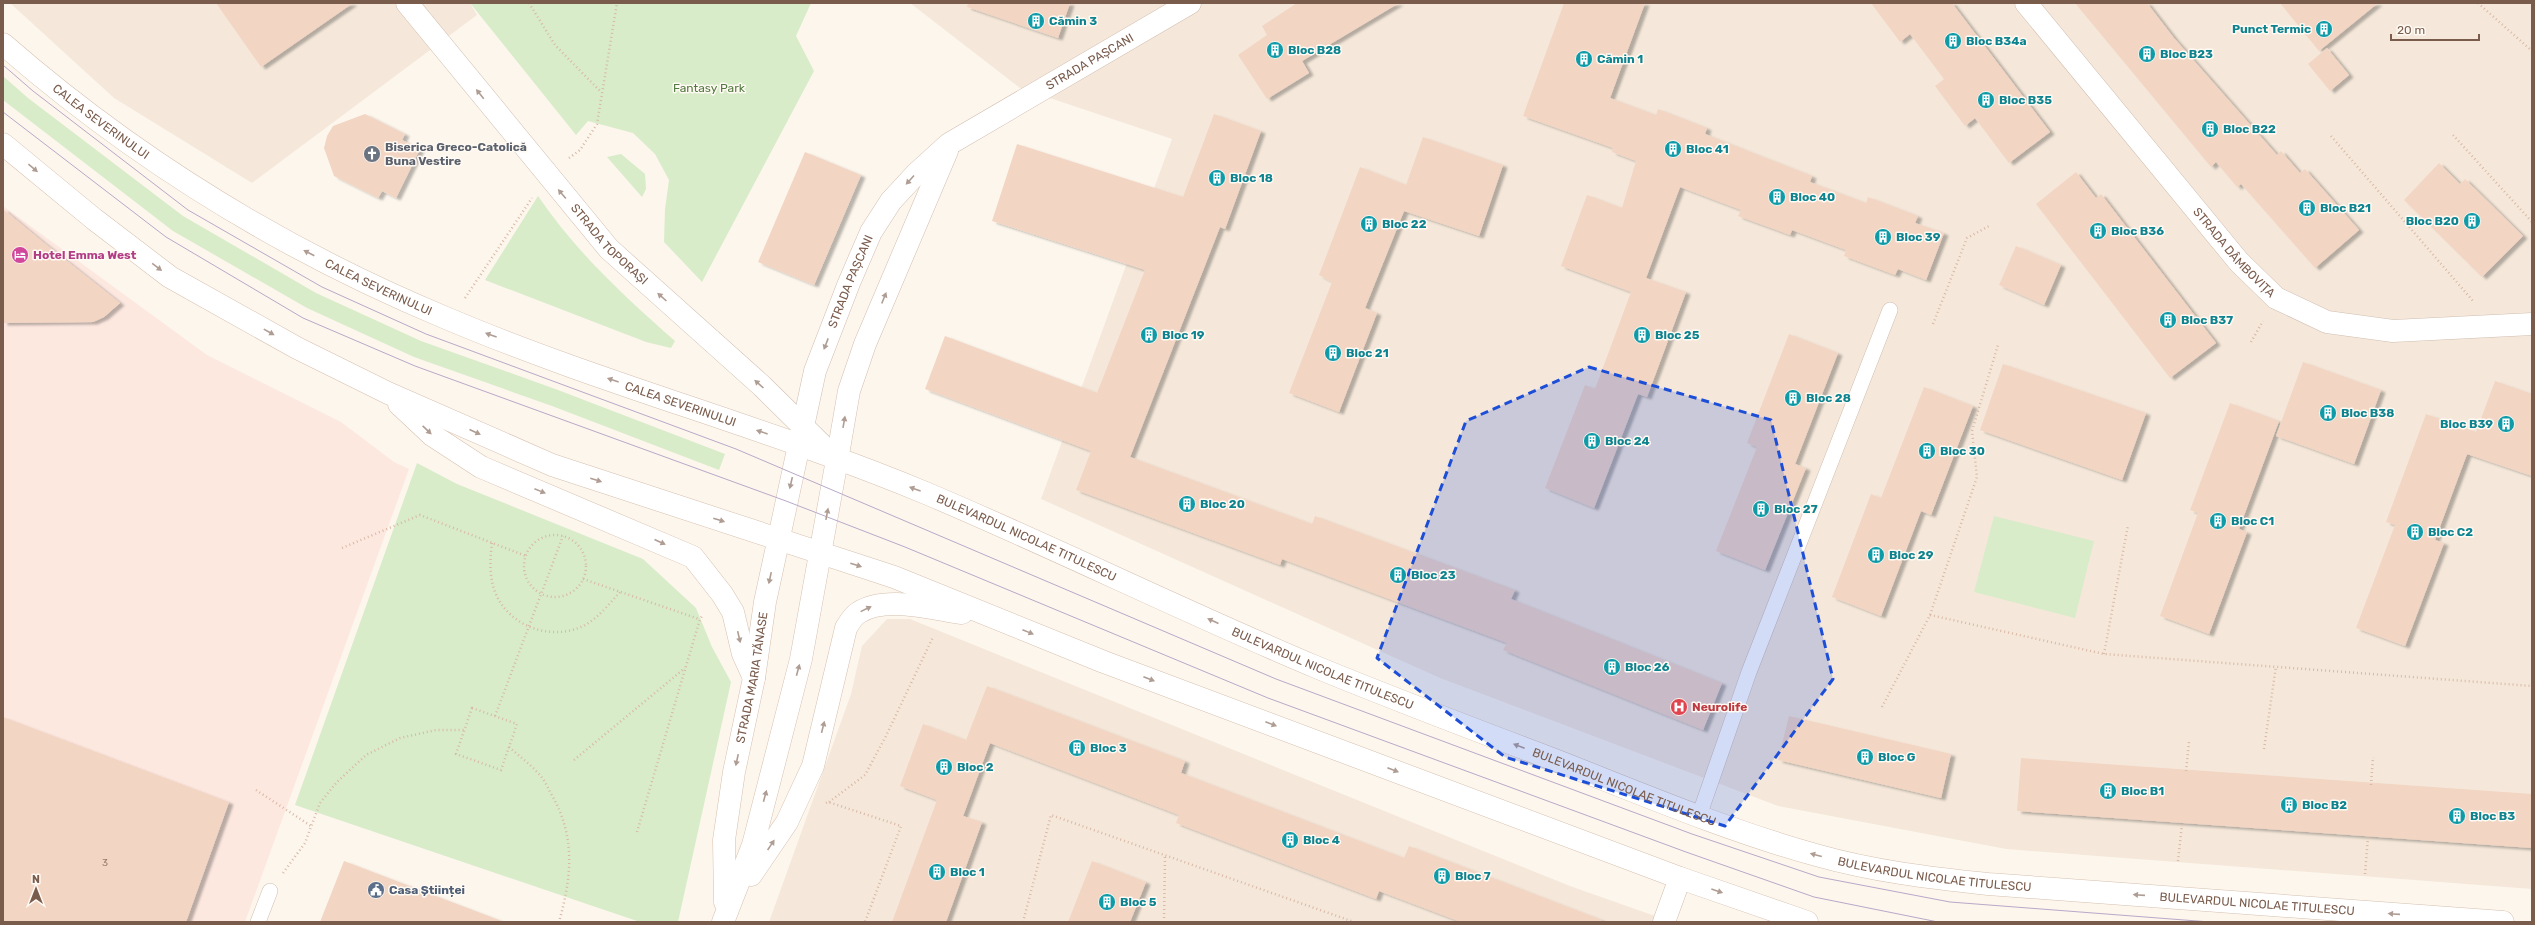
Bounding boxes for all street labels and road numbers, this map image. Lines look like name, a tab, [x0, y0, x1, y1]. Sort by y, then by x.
street label: STRADA PAȘCANI	[1043, 31, 1136, 93]
street label: CALEA SEVERINULUI	[50, 81, 152, 162]
street label: STRADA TOPORAȘI	[568, 201, 651, 287]
street label: STRADA DÂMBOVIȚA	[2190, 205, 2278, 300]
street label: STRADA PAȘCANI	[825, 233, 876, 330]
street label: CALEA SEVERINULUI	[323, 256, 434, 318]
street label: CALEA SEVERINULUI	[623, 379, 738, 430]
street label: BULEVARDUL NICOLAE TITULESCU	[934, 491, 1119, 584]
street label: STRADA MARIA TĂNASE	[733, 611, 770, 744]
street label: BULEVARDUL NICOLAE TITULESCU	[1230, 624, 1416, 712]
street label: BULEVARDUL NICOLAE TITULESCU	[1530, 745, 1718, 829]
street label: BULEVARDUL NICOLAE TITULESCU	[1836, 854, 2032, 894]
street label: BULEVARDUL NICOLAE TITULESCU	[2159, 890, 2355, 918]

